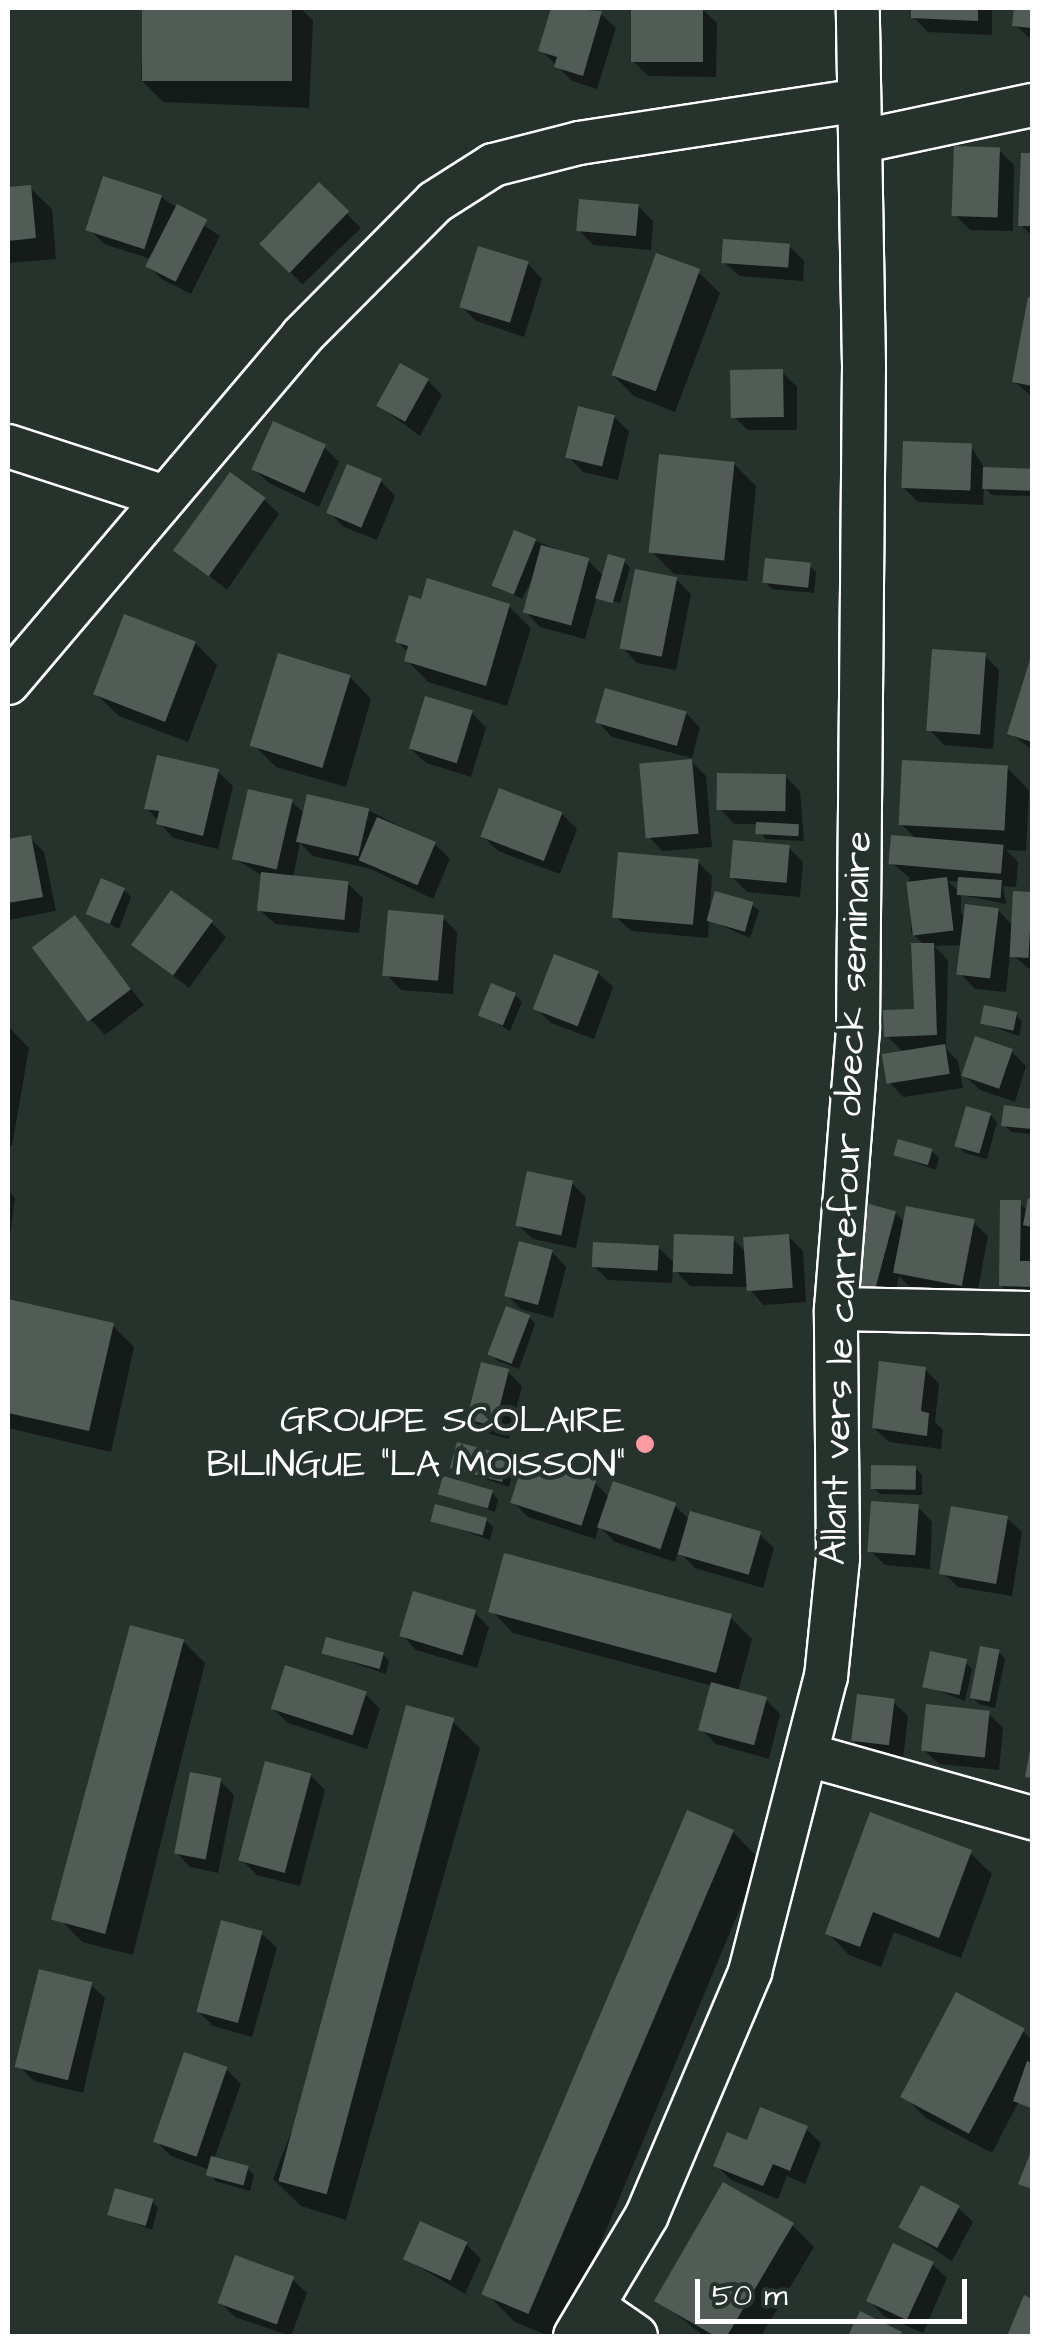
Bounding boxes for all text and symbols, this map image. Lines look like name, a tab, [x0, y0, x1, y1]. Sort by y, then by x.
street label: Allant vers le carrefour obeck seminaire	[811, 830, 883, 1566]
place label: GROUPE SCOLAIRE BILINGUE "LA MOISSON"	[206, 1399, 625, 1488]
marker: GROUPE SCOLAIRE BILINGUE "LA MOISSON"	[634, 1433, 656, 1455]
scale bar	[700, 2259, 972, 2321]
text: 50 m	[712, 2275, 788, 2317]

